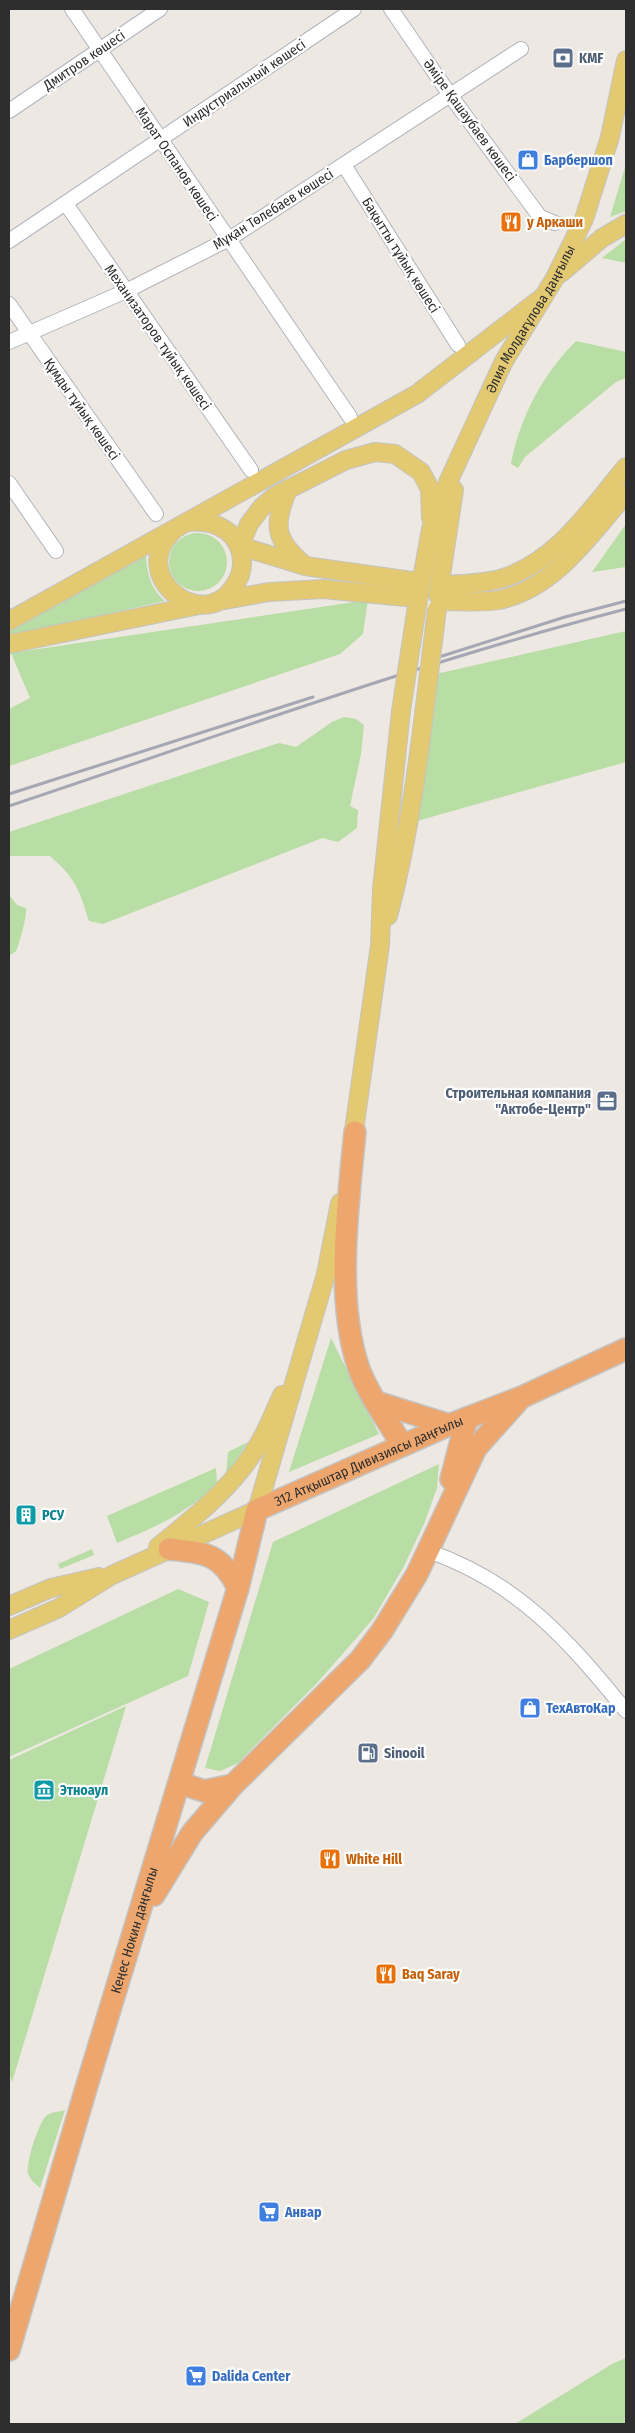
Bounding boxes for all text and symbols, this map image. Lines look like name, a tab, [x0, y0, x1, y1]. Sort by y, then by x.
street label: Дмитров көшесі	[39, 27, 128, 95]
street label: Индустриальный көшесі	[180, 36, 309, 131]
bank icon: KMF	[551, 46, 575, 70]
place label: KMF	[579, 50, 604, 67]
street label: Әміре Қашаубаев көшесі	[420, 56, 520, 185]
street label: Марат Оспанов көшесі	[132, 104, 221, 225]
shop icon: Барбершоп	[516, 148, 540, 172]
place label: Барбершоп	[544, 152, 613, 169]
street label: Мұқан Төлебаев көшесі	[210, 165, 337, 253]
street label: Бақытты тұйық көшесі	[358, 194, 443, 316]
restaurant icon: у Аркаши	[499, 210, 523, 234]
place label: у Аркаши	[526, 214, 583, 231]
street label: Әлия Молдағұлова даңғылы	[482, 242, 579, 396]
street label: Механизаторов тұйық көшесі	[101, 261, 214, 413]
street label: Құмды тұйық көшесі	[40, 355, 123, 464]
place label: Строительная компания "Актобе-Центр"	[446, 1085, 591, 1118]
office icon: Строительная компания "Актобе-Центр"	[595, 1089, 619, 1113]
street label: 312 Атқыштар Дивизиясы даңғылы	[272, 1412, 466, 1510]
building icon: РСУ	[14, 1503, 38, 1527]
place label: РСУ	[42, 1507, 65, 1524]
shop icon: ТехАвтоКар	[518, 1696, 542, 1720]
place label: ТехАвтоКар	[546, 1700, 616, 1717]
fuel station icon: Sinooil	[356, 1741, 380, 1765]
place label: Sinooil	[384, 1745, 425, 1762]
museum icon: Этноаул	[32, 1778, 56, 1802]
place label: Этноаул	[60, 1782, 108, 1799]
restaurant icon: White Hill	[318, 1847, 342, 1871]
place label: White Hill	[346, 1851, 402, 1868]
street label: Кеңес Нокин даңғылы	[107, 1865, 162, 1996]
restaurant icon: Baq Saray	[374, 1962, 398, 1986]
place label: Baq Saray	[402, 1966, 460, 1983]
supermarket icon: Анвар	[257, 2200, 281, 2224]
place label: Анвар	[284, 2204, 322, 2221]
supermarket icon: Dalida Center	[184, 2364, 208, 2388]
place label: Dalida Center	[212, 2368, 291, 2385]

